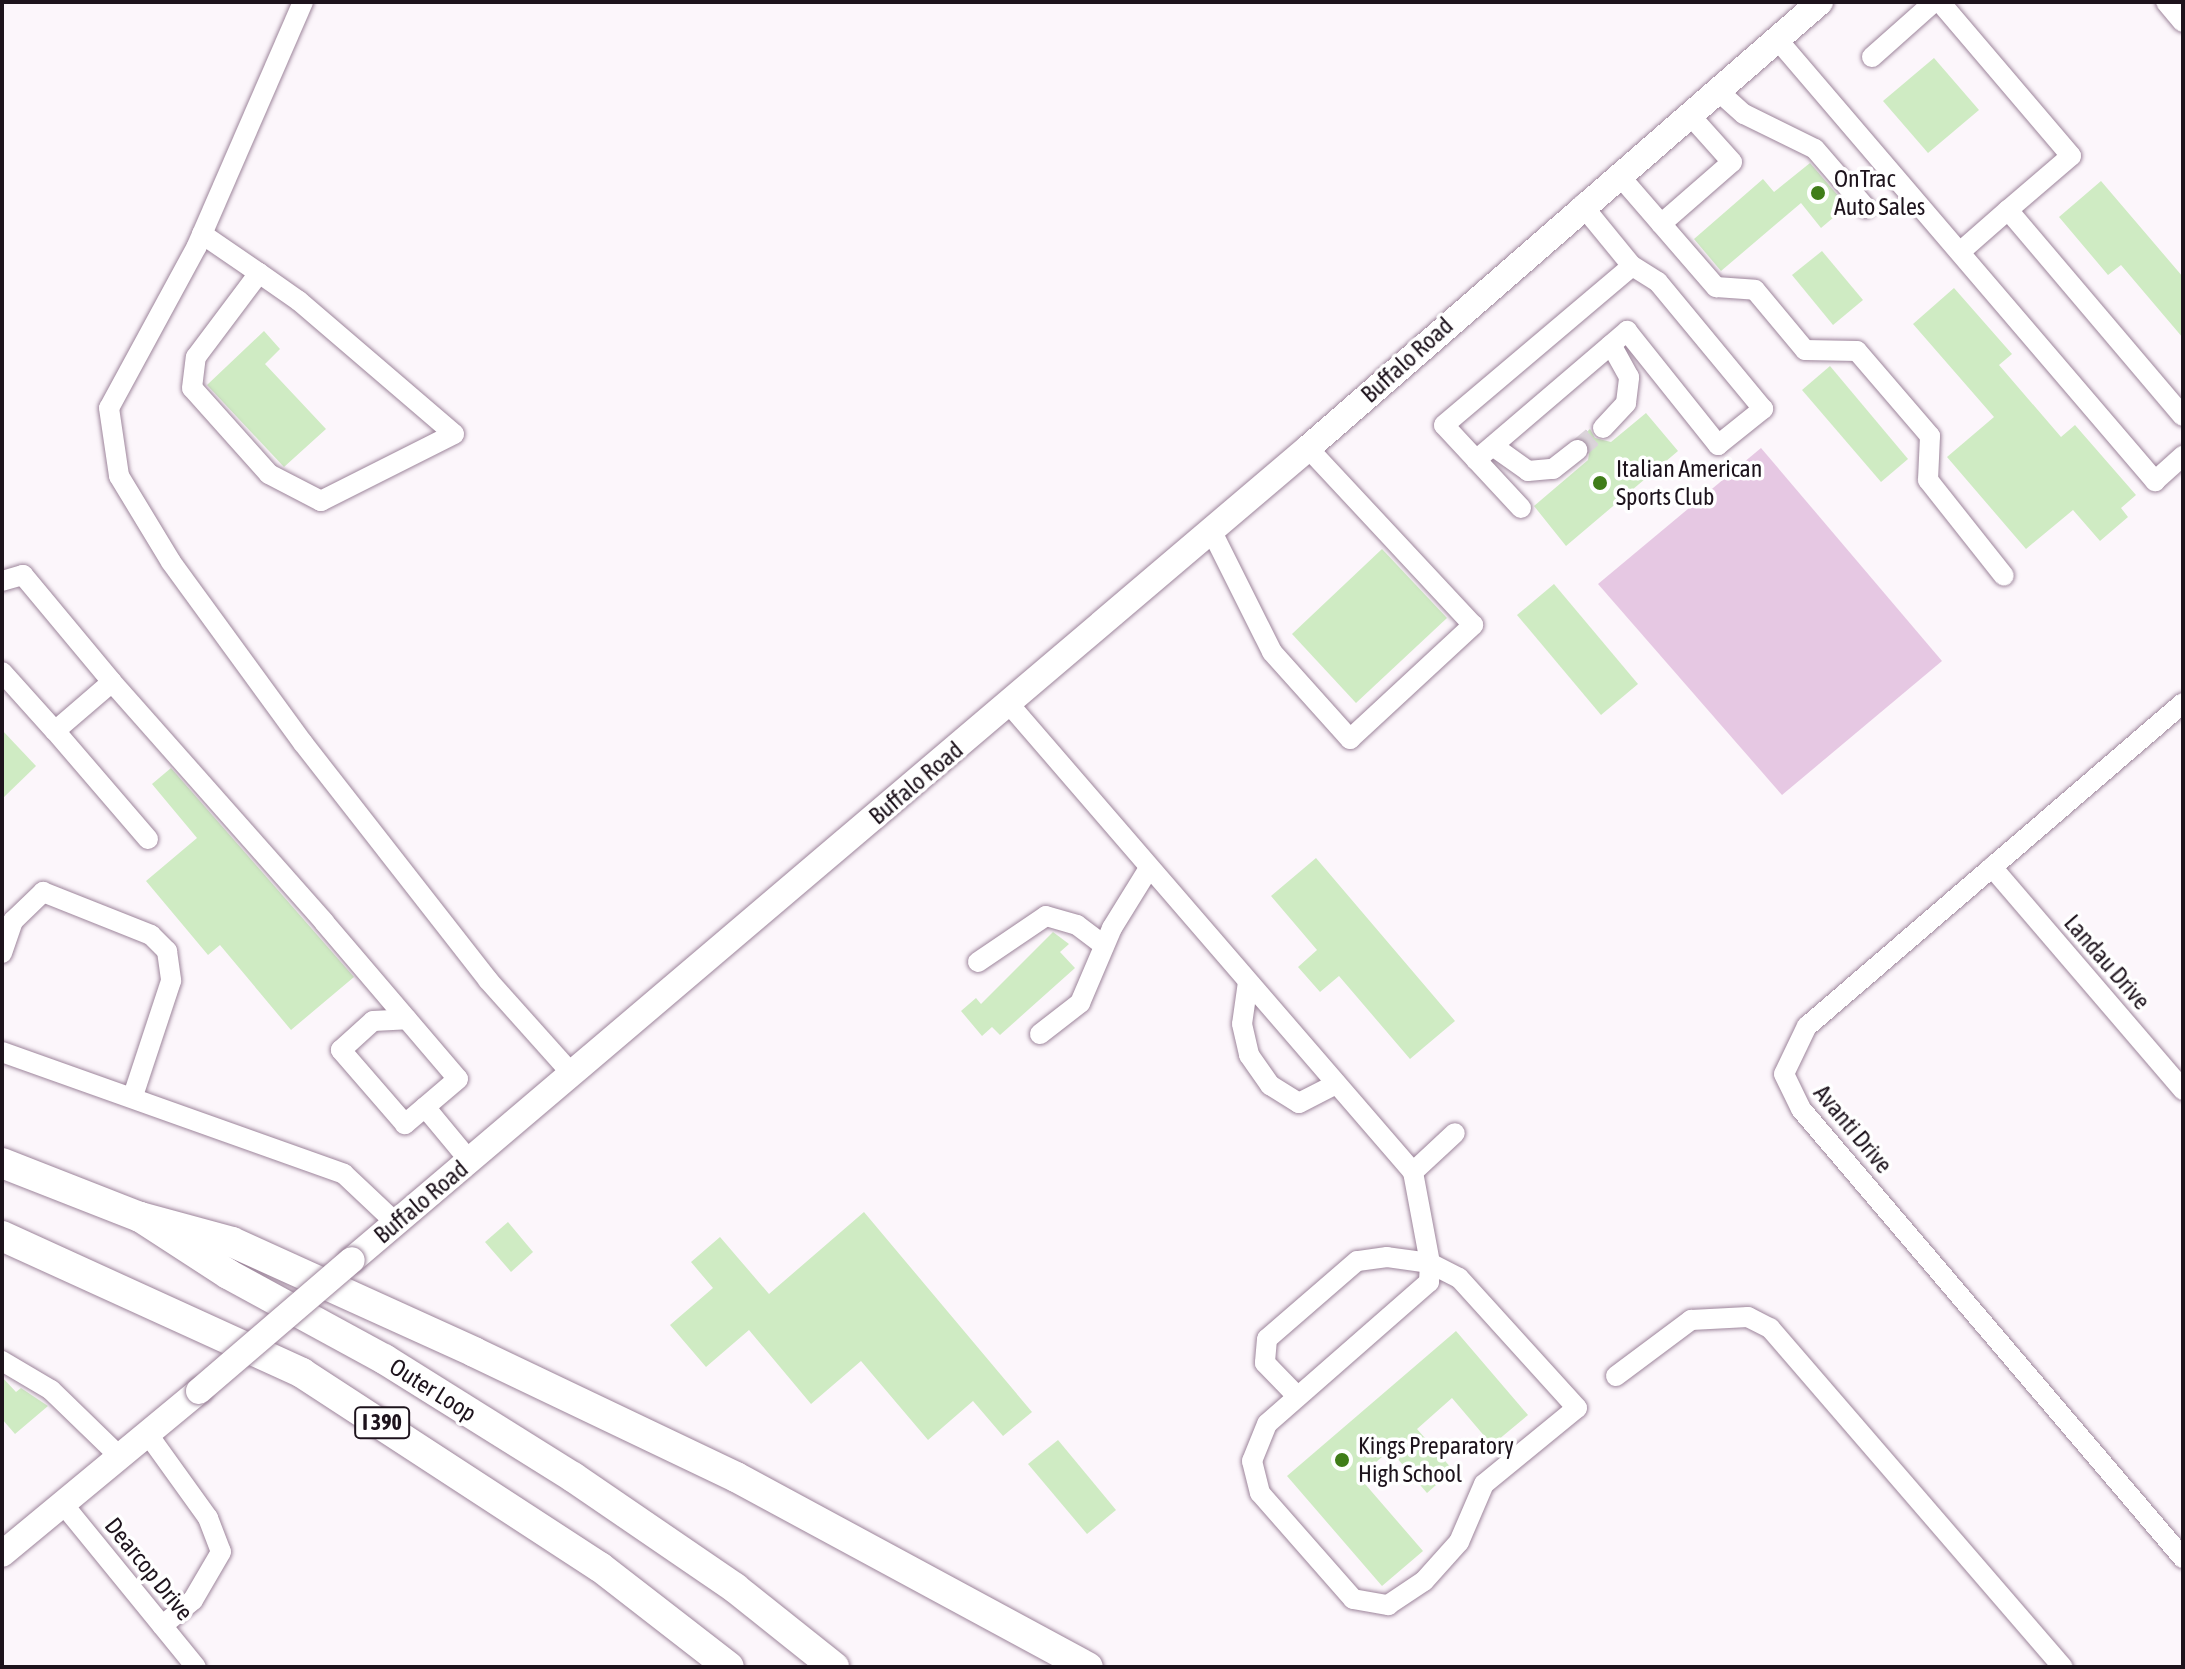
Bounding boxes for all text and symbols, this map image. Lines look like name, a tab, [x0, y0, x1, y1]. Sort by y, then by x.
place label: OnTrac Auto Sales	[1834, 165, 1925, 221]
marker: OnTrac Auto Sales	[1809, 184, 1827, 202]
street label: Buffalo Road	[1355, 311, 1459, 409]
place label: Italian American Sports Club	[1616, 455, 1762, 511]
marker: Italian American Sports Club	[1591, 474, 1609, 492]
street label: Buffalo Road	[863, 735, 969, 831]
street label: Landau Drive	[2058, 909, 2156, 1015]
street label: Avanti Drive	[1808, 1079, 1898, 1179]
street label: Buffalo Road	[368, 1154, 474, 1250]
street label: Outer Loop	[384, 1352, 482, 1428]
road number: I 390	[354, 1405, 410, 1441]
place label: Kings Preparatory High School	[1358, 1432, 1514, 1488]
marker: Kings Preparatory High School	[1333, 1451, 1351, 1469]
street label: Dearcop Drive	[99, 1512, 199, 1626]

